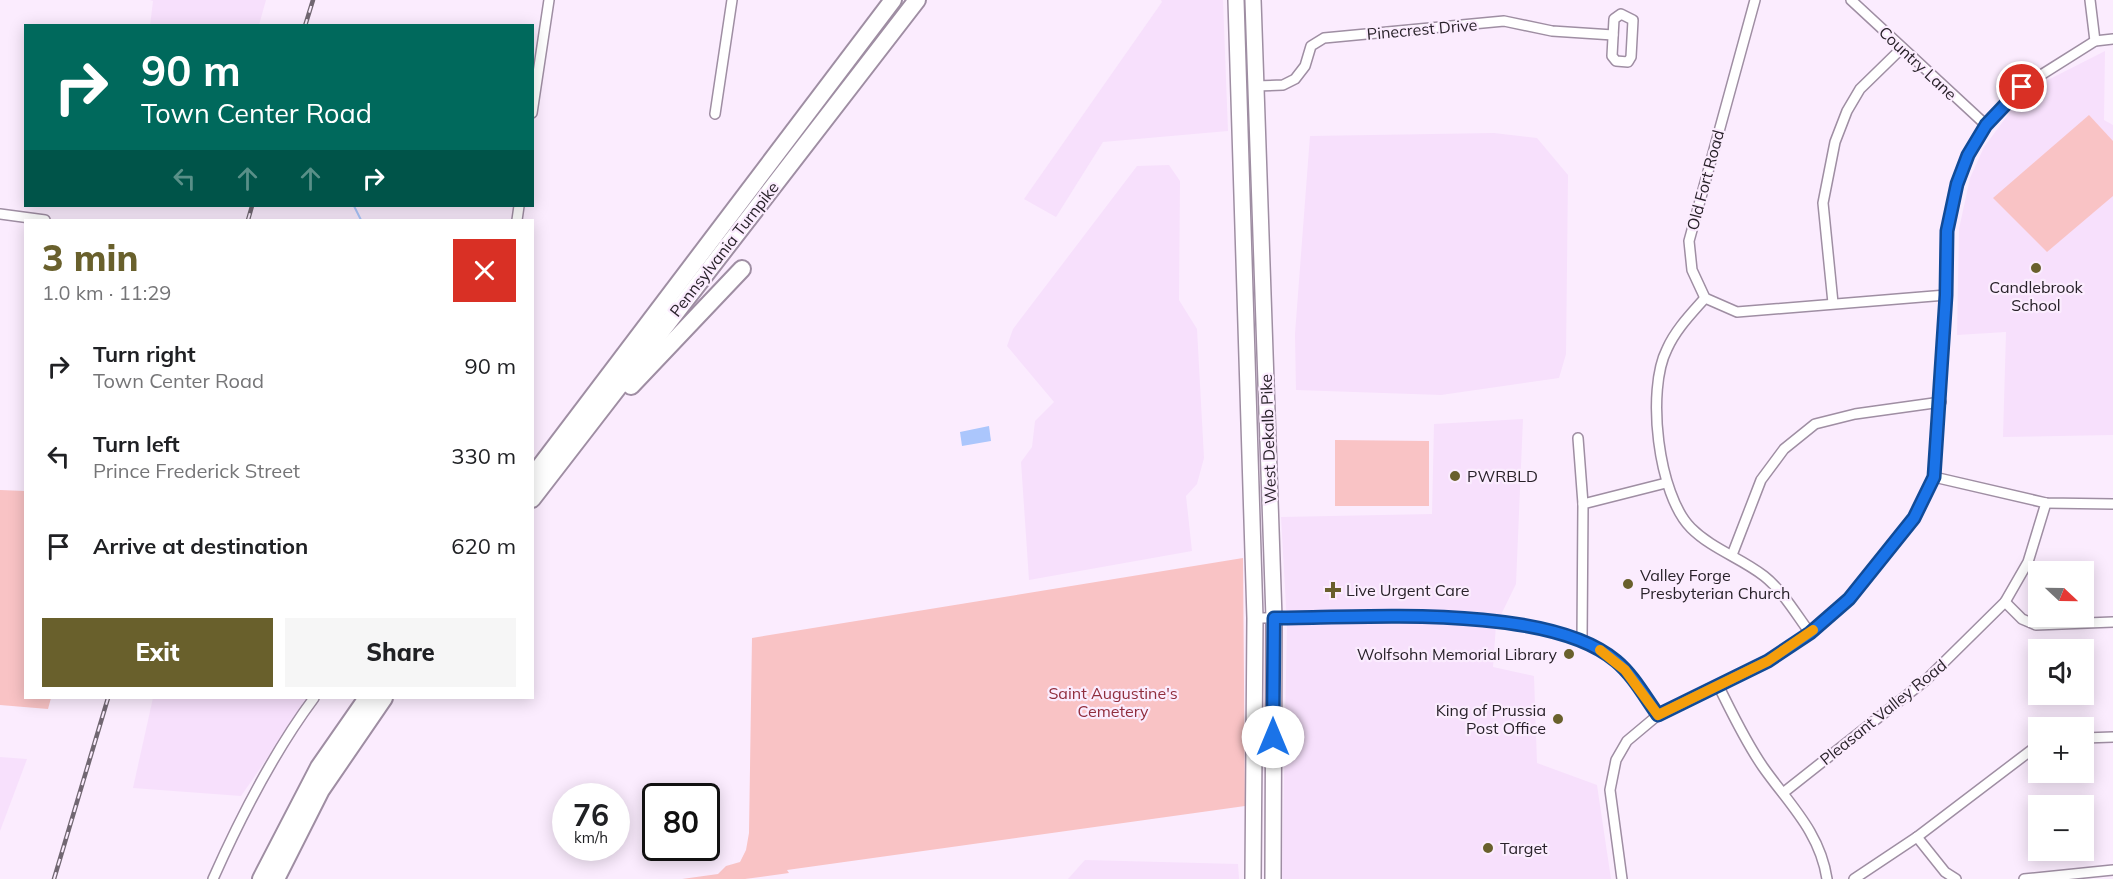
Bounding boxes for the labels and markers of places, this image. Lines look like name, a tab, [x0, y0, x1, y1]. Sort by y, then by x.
pin	[1996, 61, 2047, 112]
marker: Candlebrook School	[2029, 261, 2043, 275]
place label: Candlebrook School	[1989, 277, 2084, 315]
place label: PWRBLD	[1467, 466, 1538, 486]
marker: PWRBLD	[1448, 469, 1462, 483]
place label: Valley Forge Presbyterian Church	[1640, 565, 1790, 603]
marker: Valley Forge Presbyterian Church	[1621, 577, 1635, 591]
place label: Live Urgent Care	[1346, 580, 1469, 600]
marker: Live Urgent Care	[1324, 581, 1342, 599]
place label: Wolfsohn Memorial Library	[1357, 644, 1557, 664]
marker: Wolfsohn Memorial Library	[1562, 647, 1576, 661]
place label: King of Prussia Post Office	[1436, 700, 1546, 738]
marker: King of Prussia Post Office	[1551, 712, 1565, 726]
place label: Target	[1500, 838, 1548, 858]
marker: Target	[1481, 841, 1495, 855]

